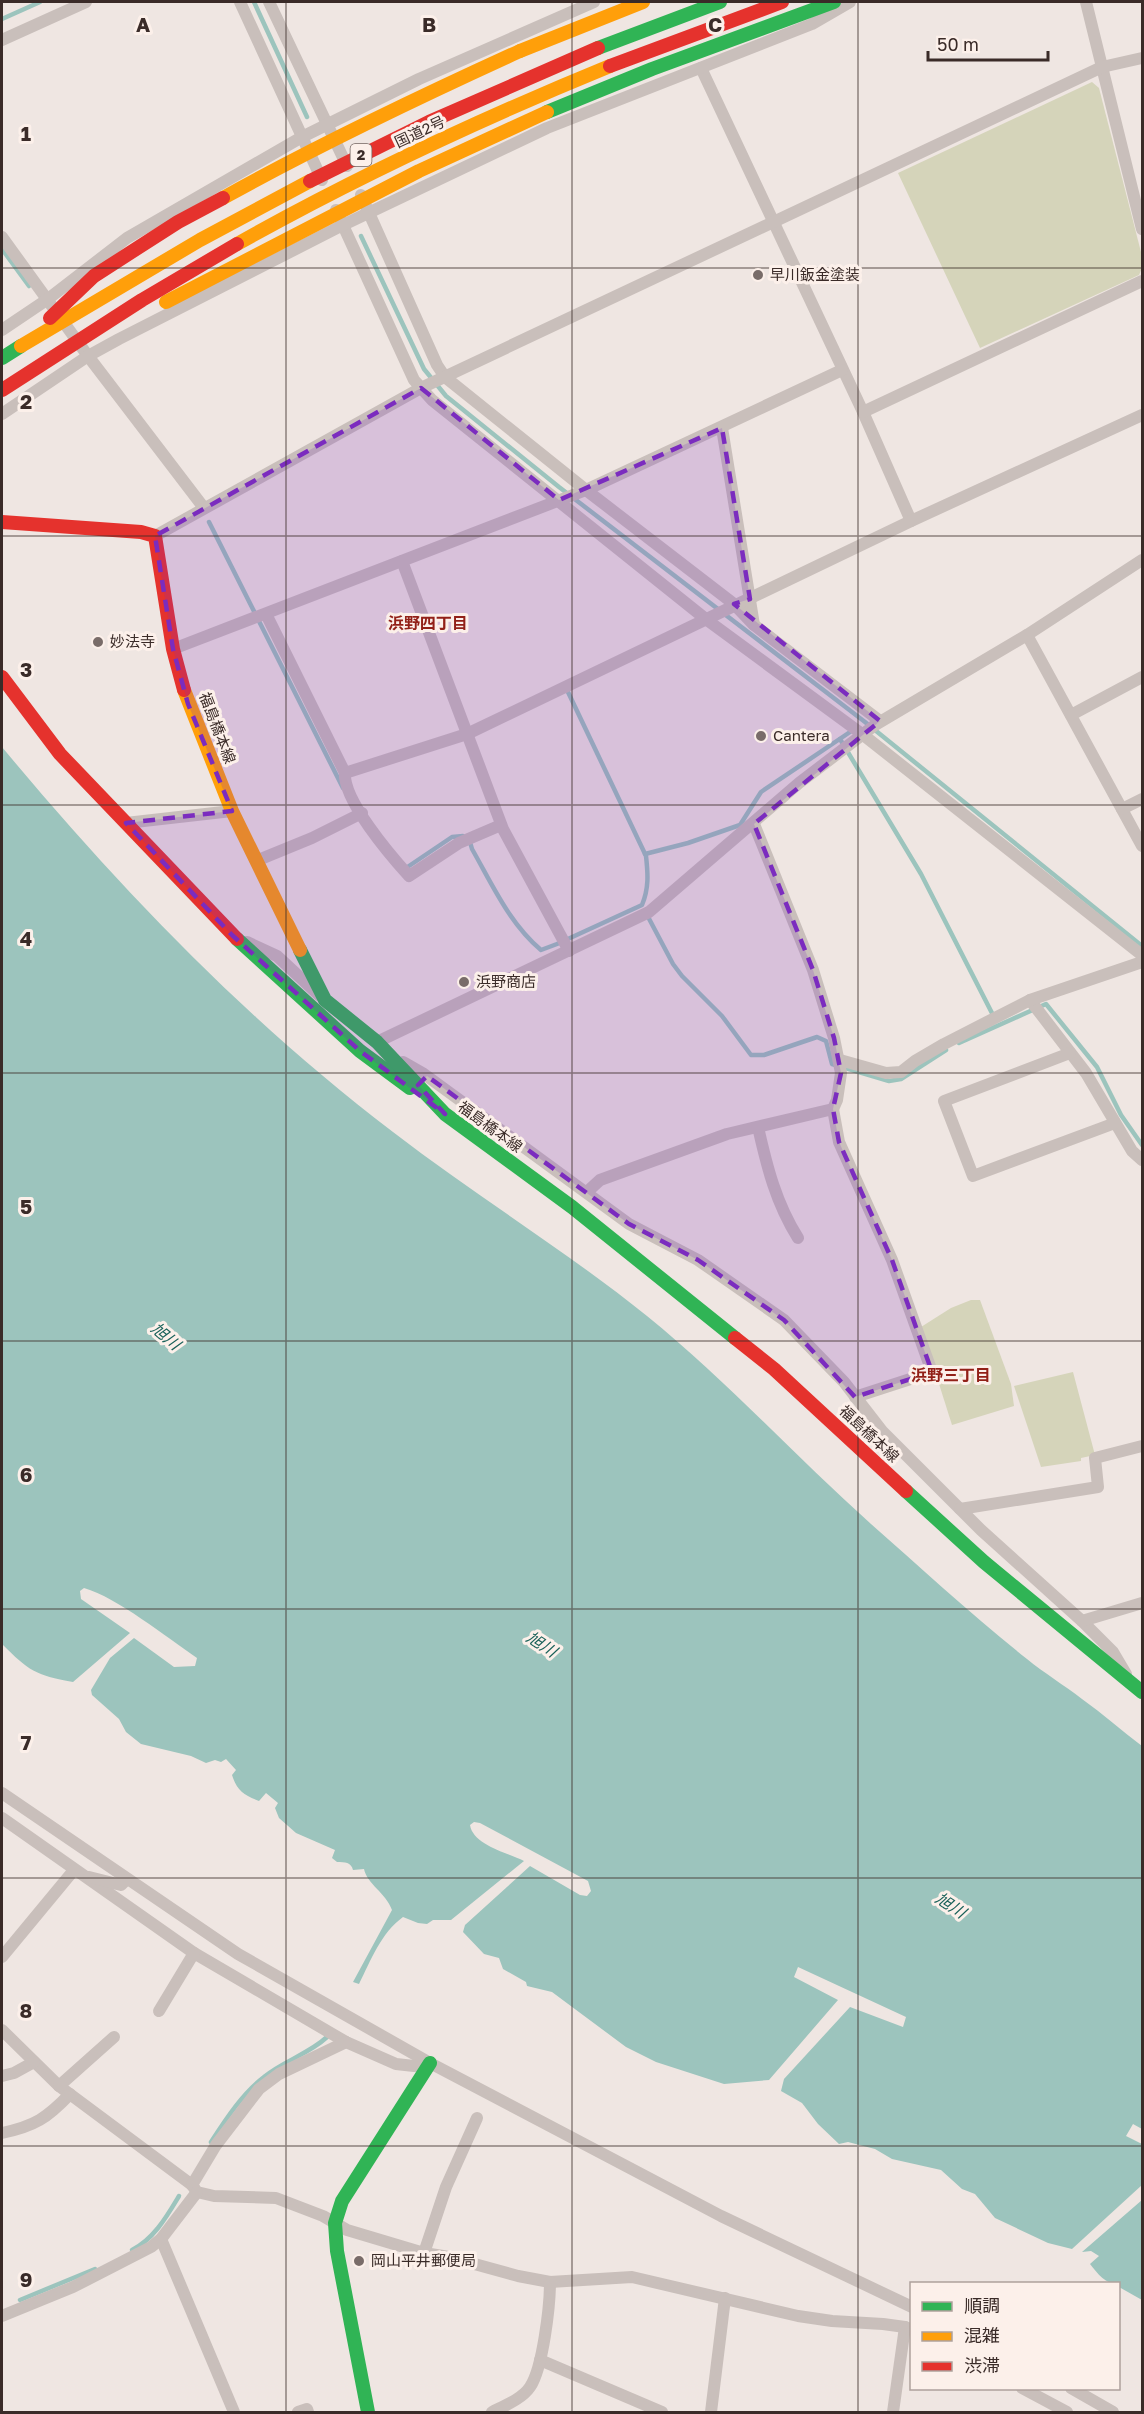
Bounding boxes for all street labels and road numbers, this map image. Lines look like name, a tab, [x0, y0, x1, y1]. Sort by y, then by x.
street label: 国道2号	[391, 112, 448, 151]
road number: 2	[350, 144, 372, 166]
street label: 福島橋本線	[196, 689, 240, 766]
street label: 福島橋本線	[455, 1097, 526, 1156]
street label: 福島橋本線	[836, 1401, 903, 1465]

